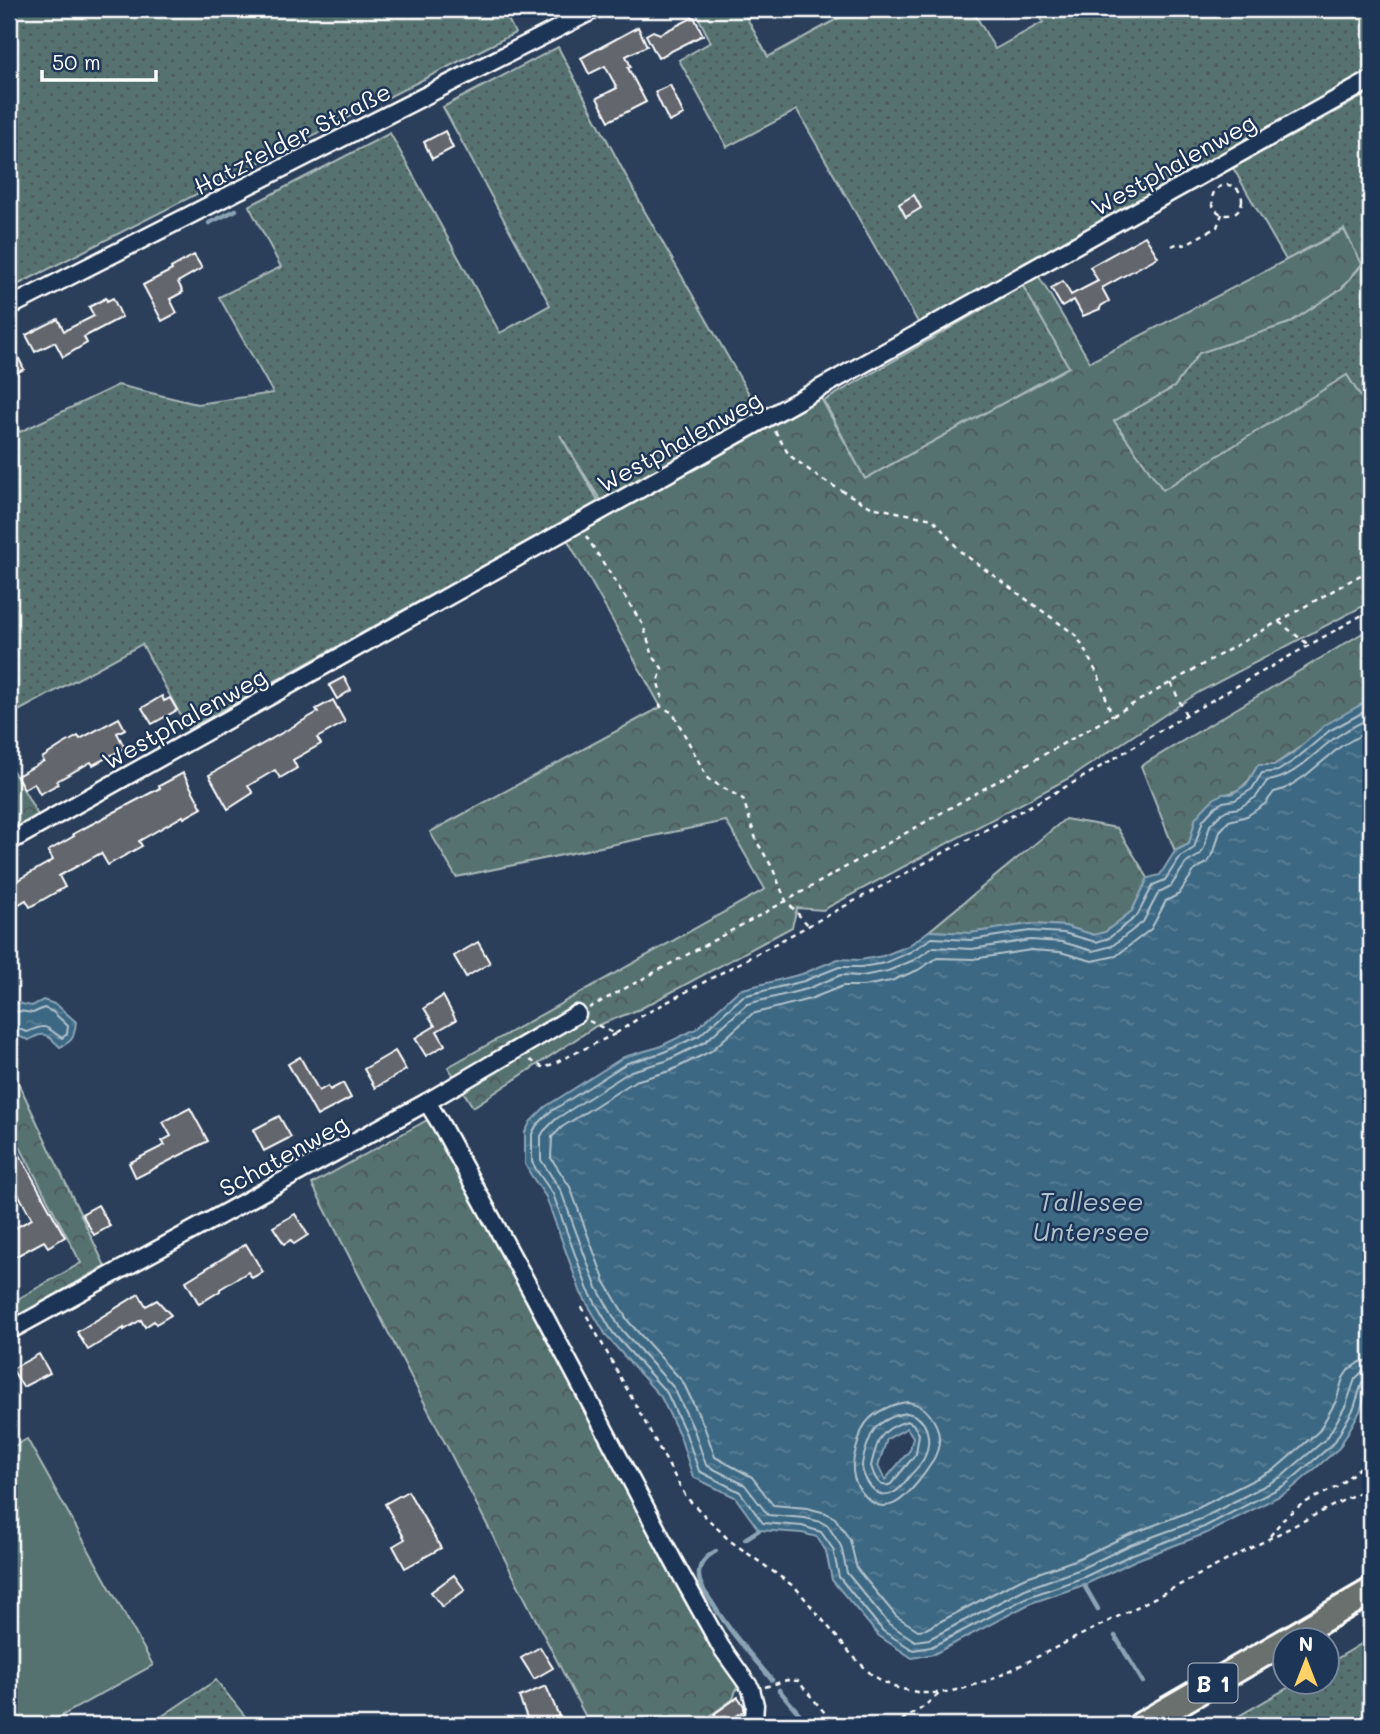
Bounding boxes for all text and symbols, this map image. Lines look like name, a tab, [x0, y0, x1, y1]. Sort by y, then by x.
scale bar	[42, 38, 156, 82]
text: 50 m	[52, 48, 101, 75]
street label: Hatzfelder Straße	[188, 75, 396, 201]
street label: Westphalenweg	[1085, 106, 1261, 222]
street label: Westphalenweg	[591, 383, 767, 499]
street label: Westphalenweg	[96, 660, 272, 776]
street label: Schatenweg	[213, 1107, 353, 1203]
water label: Tallesee Untersee	[1032, 1184, 1150, 1248]
north arrow	[1272, 1626, 1342, 1696]
text: N	[1299, 1631, 1313, 1656]
road number: B 1	[1188, 1664, 1238, 1702]

